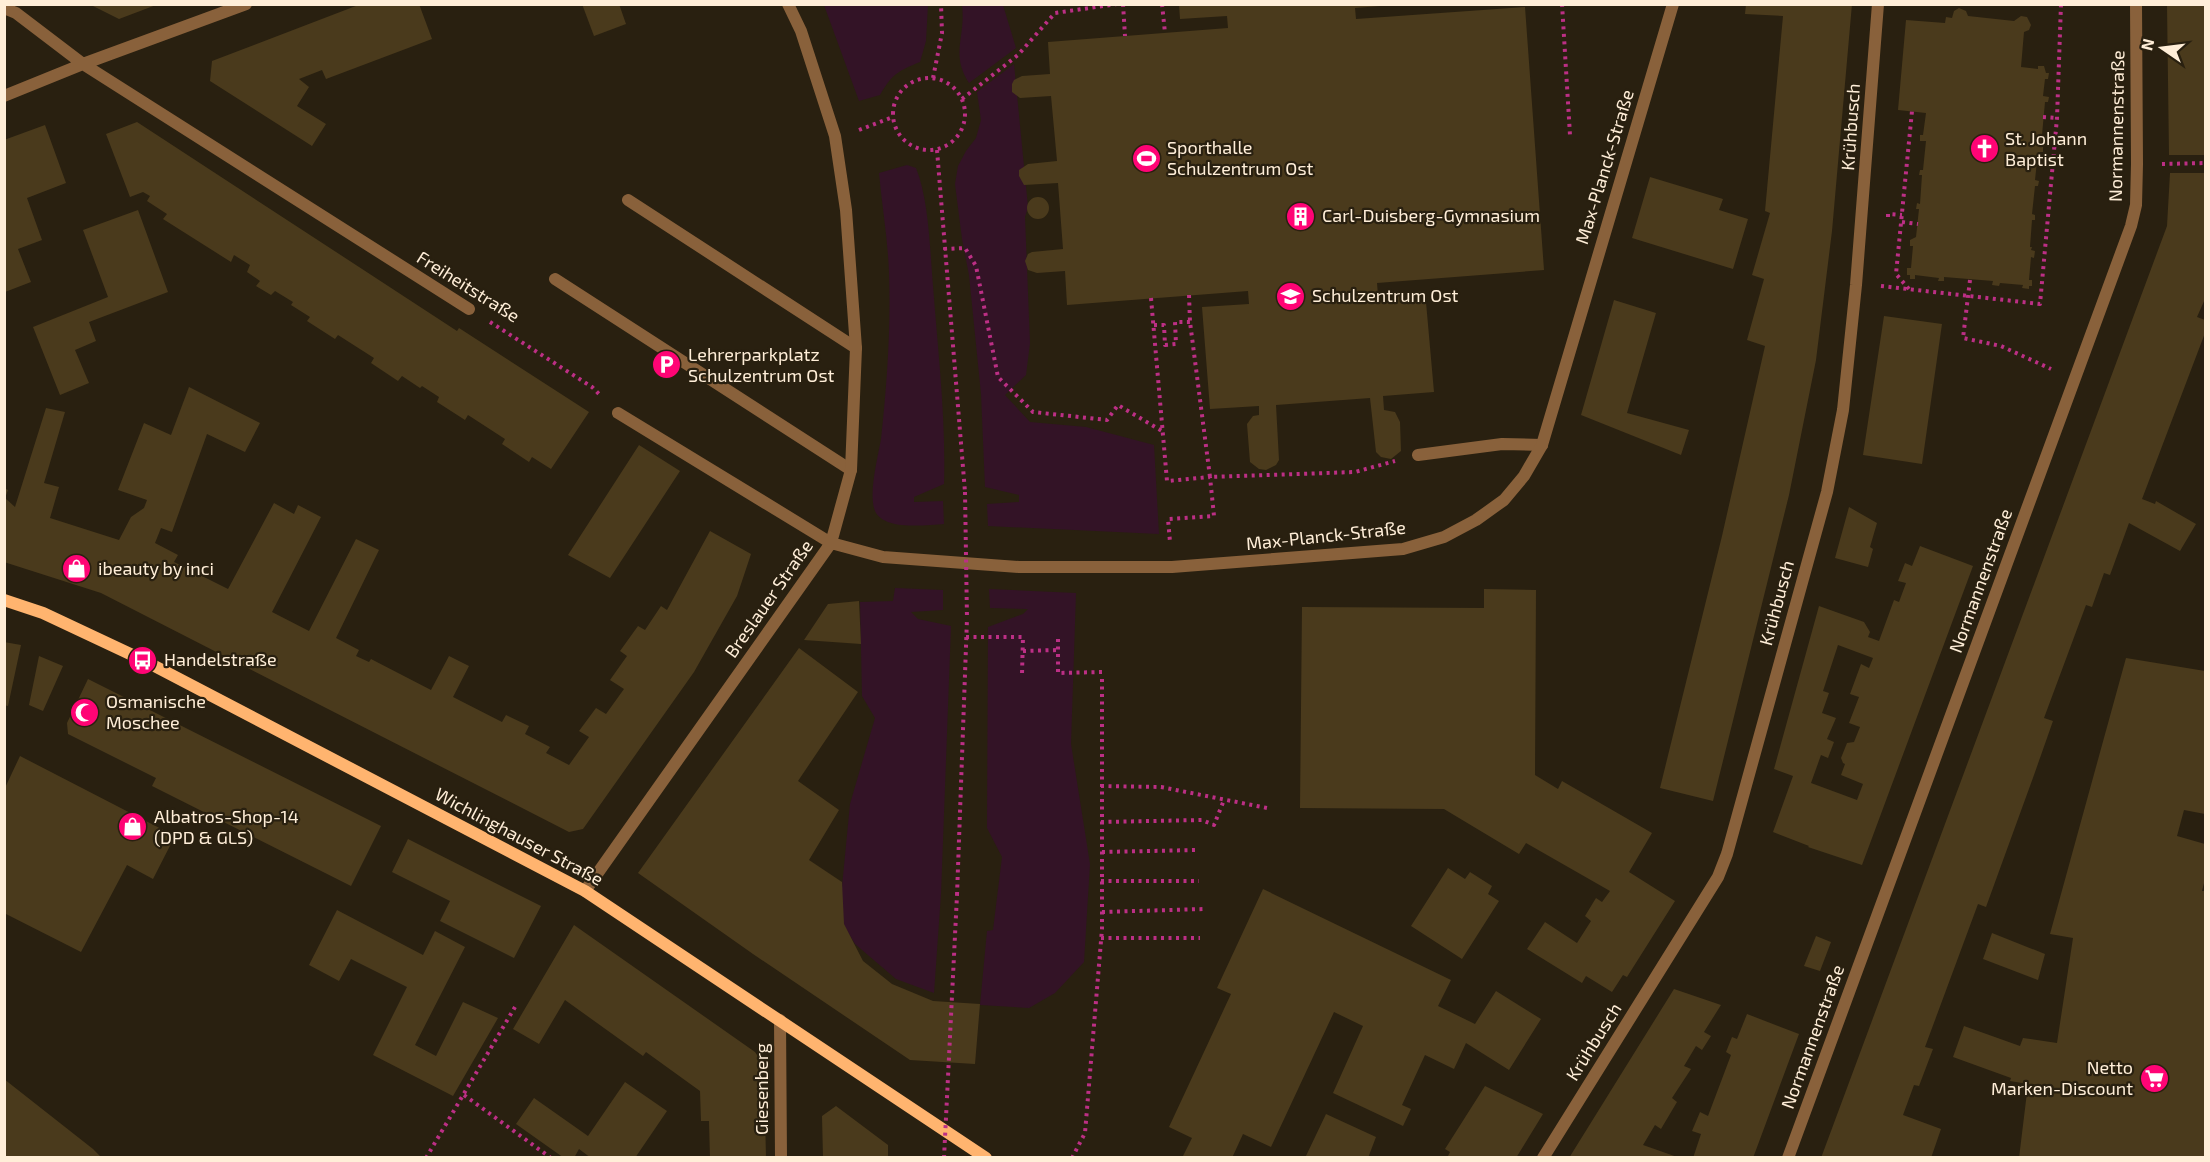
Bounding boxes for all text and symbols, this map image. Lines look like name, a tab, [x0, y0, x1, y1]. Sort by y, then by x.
north arrow	[2132, 18, 2192, 78]
text: N	[2136, 36, 2158, 52]
street label: Normannenstraße	[2104, 50, 2128, 202]
street label: Krühbusch	[1836, 83, 1864, 171]
street label: Max-Planck-Straße	[1570, 87, 1638, 247]
place label: St. Johann Baptist	[2005, 127, 2087, 170]
church icon: St. Johann Baptist	[1968, 133, 2000, 165]
place label: Sporthalle Schulzentrum Ost	[1167, 136, 1314, 179]
sports icon: Sporthalle Schulzentrum Ost	[1130, 142, 1162, 174]
building icon: Carl-Duisberg-Gymnasium	[1285, 200, 1317, 232]
place label: Carl-Duisberg-Gymnasium	[1322, 204, 1540, 226]
street label: Freiheitstraße	[413, 246, 524, 326]
school or university icon: Schulzentrum Ost	[1275, 280, 1307, 312]
place label: Schulzentrum Ost	[1312, 284, 1459, 306]
place label: Lehrerparkplatz Schulzentrum Ost	[688, 343, 835, 386]
parking icon: Lehrerparkplatz Schulzentrum Ost	[651, 349, 683, 381]
street label: Normannenstraße	[1944, 506, 2016, 656]
street label: Max-Planck-Straße	[1245, 516, 1407, 554]
street label: Breslauer Straße	[719, 535, 817, 662]
shop icon: ibeauty by inci	[61, 553, 93, 585]
place label: ibeauty by inci	[98, 557, 214, 579]
street label: Krühbusch	[1754, 558, 1798, 648]
bus stop icon: Handelstraße	[127, 644, 159, 676]
place label: Handelstraße	[164, 648, 277, 670]
place label: Osmanische Moschee	[106, 690, 206, 733]
mosque icon: Osmanische Moschee	[69, 696, 101, 728]
street label: Wichlinghauser Straße	[432, 782, 607, 890]
place label: Albatros-Shop-14 (DPD & GLS)	[154, 805, 299, 848]
shop icon: Albatros-Shop-14 (DPD & GLS)	[117, 811, 149, 843]
street label: Normannenstraße	[1776, 962, 1848, 1112]
street label: Krühbusch	[1561, 999, 1626, 1084]
street label: Giesenberg	[750, 1043, 772, 1135]
place label: Netto Marken-Discount	[1991, 1056, 2133, 1099]
supermarket icon: Netto Marken-Discount	[2138, 1062, 2170, 1094]

